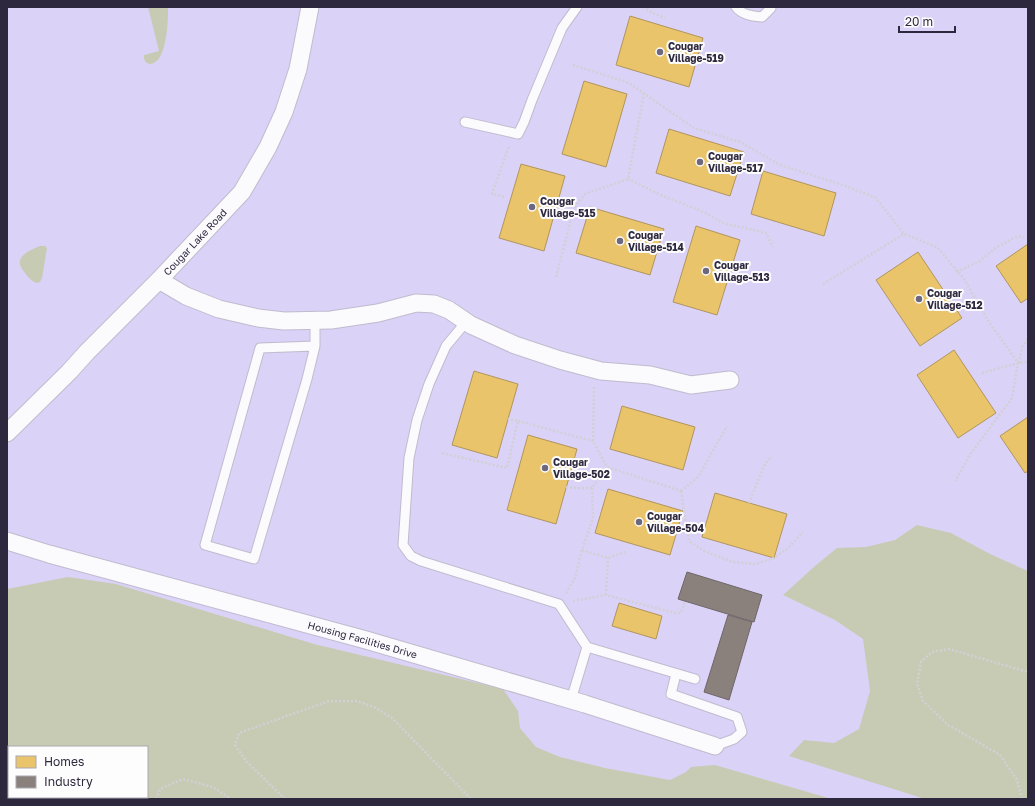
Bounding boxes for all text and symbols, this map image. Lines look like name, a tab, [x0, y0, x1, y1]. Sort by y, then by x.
scale bar	[899, 8, 955, 34]
text: 20 m	[905, 14, 933, 29]
place label: Cougar Village-519	[668, 40, 724, 64]
marker: Cougar Village-519	[655, 47, 665, 57]
place label: Cougar Village-517	[708, 150, 763, 174]
marker: Cougar Village-517	[695, 157, 705, 167]
place label: Cougar Village-515	[540, 195, 596, 219]
marker: Cougar Village-515	[527, 202, 537, 212]
street label: Cougar Lake Road	[161, 206, 229, 278]
place label: Cougar Village-514	[628, 229, 684, 253]
marker: Cougar Village-514	[615, 236, 625, 246]
place label: Cougar Village-513	[714, 259, 770, 283]
marker: Cougar Village-513	[701, 266, 711, 276]
place label: Cougar Village-512	[927, 287, 983, 311]
marker: Cougar Village-512	[914, 294, 924, 304]
place label: Cougar Village-502	[553, 456, 610, 480]
marker: Cougar Village-502	[540, 463, 550, 473]
place label: Cougar Village-504	[647, 510, 704, 534]
marker: Cougar Village-504	[634, 517, 644, 527]
street label: Housing Facilities Drive	[307, 619, 419, 661]
legend	[8, 746, 148, 798]
text: Homes	[44, 754, 84, 769]
text: Industry	[44, 774, 93, 789]

